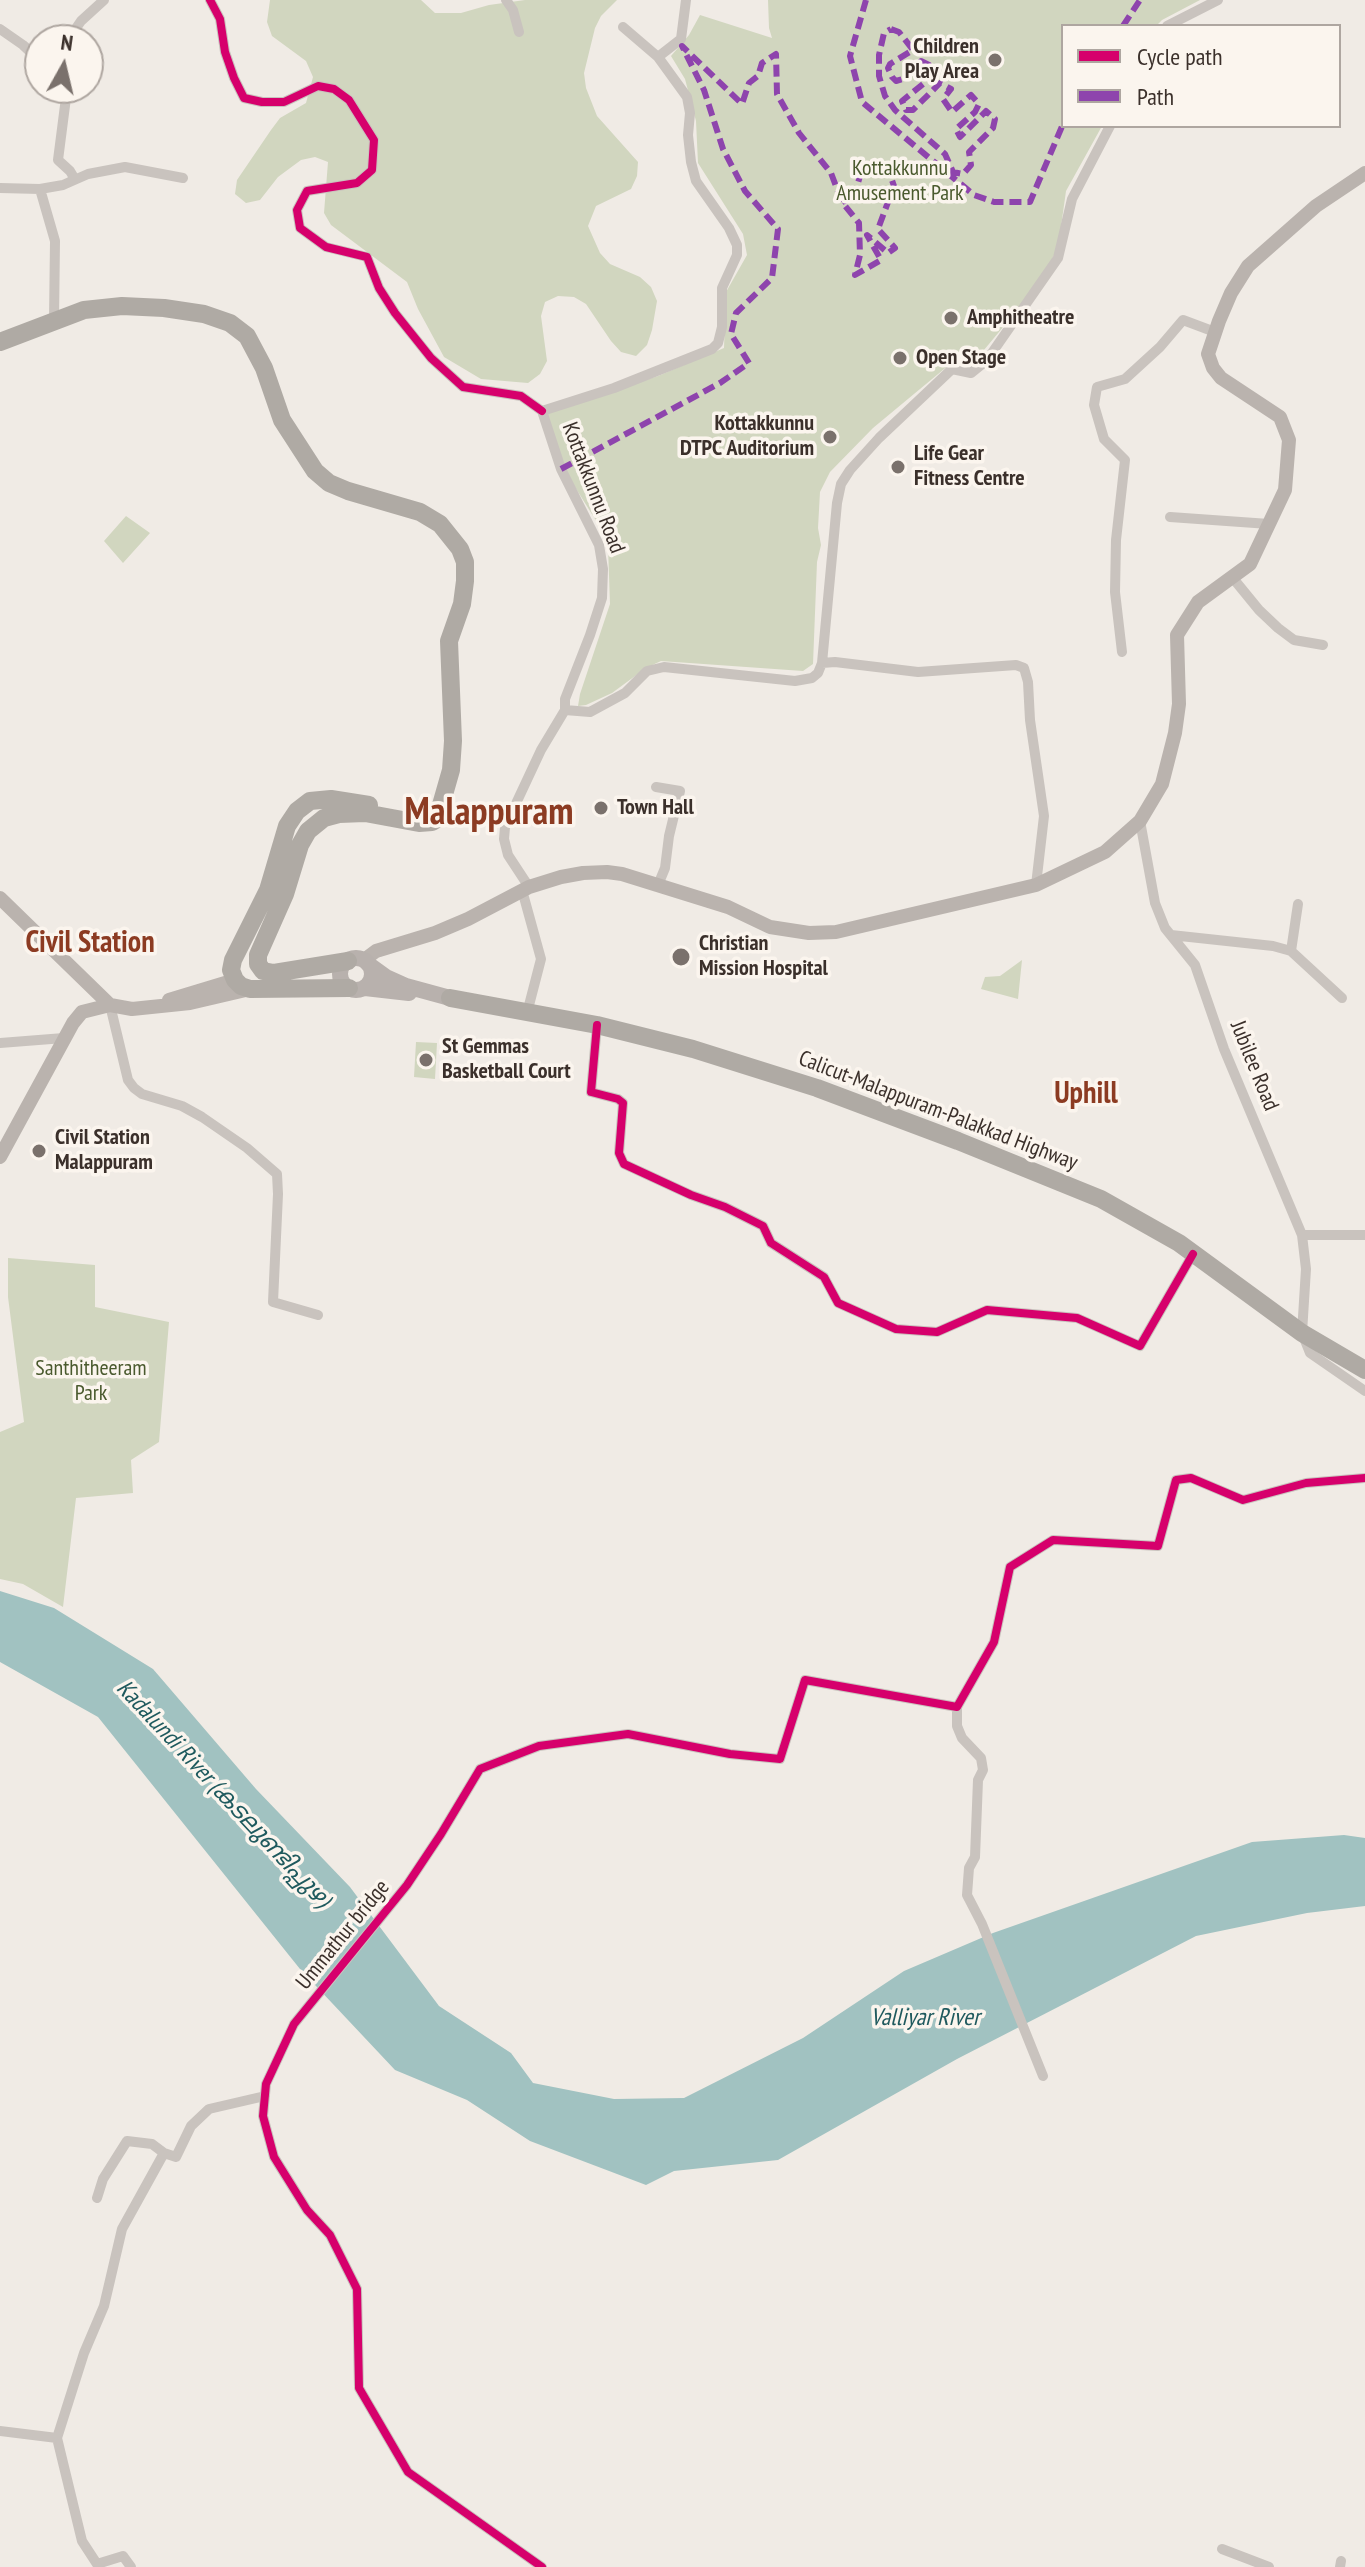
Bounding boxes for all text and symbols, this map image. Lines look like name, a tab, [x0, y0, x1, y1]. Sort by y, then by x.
north arrow	[24, 24, 104, 104]
legend	[1061, 24, 1341, 128]
text: N	[59, 28, 75, 57]
place label: Children Play Area	[905, 34, 979, 86]
text: Cycle path	[1137, 41, 1223, 72]
marker: Children Play Area	[986, 51, 1004, 69]
text: Path	[1137, 81, 1174, 112]
park label: Kottakkunnu Amusement Park	[836, 156, 964, 208]
place label: Amphitheatre	[967, 305, 1074, 331]
marker: Amphitheatre	[942, 309, 960, 327]
place label: Open Stage	[916, 345, 1006, 371]
marker: Open Stage	[891, 349, 909, 367]
place label: Kottakkunnu DTPC Auditorium	[680, 411, 814, 462]
street label: Kottakkunnu Road	[556, 419, 630, 557]
marker: Kottakkunnu DTPC Auditorium	[821, 428, 839, 446]
place label: Life Gear Fitness Centre	[914, 441, 1025, 492]
marker: Life Gear Fitness Centre	[889, 458, 907, 476]
district label: Malappuram	[405, 790, 573, 836]
place label: Town Hall	[617, 795, 694, 821]
marker: Town Hall	[592, 799, 610, 817]
district label: Civil Station	[25, 925, 155, 961]
place label: Christian Mission Hospital	[699, 931, 828, 982]
marker: Christian Mission Hospital	[670, 946, 692, 968]
street label: Jubilee Road	[1224, 1017, 1284, 1115]
place label: St Gemmas Basketball Court	[442, 1034, 571, 1086]
street label: Calicut-Malappuram-Palakkad Highway	[795, 1046, 1081, 1176]
marker: St Gemmas Basketball Court	[417, 1051, 435, 1069]
district label: Uphill	[1054, 1076, 1118, 1112]
place label: Civil Station Malappuram	[55, 1125, 153, 1176]
marker: Civil Station Malappuram	[30, 1142, 48, 1160]
park label: Santhitheeram Park	[35, 1356, 147, 1408]
water label: Kadalundi River (കടലുണ്ടിപ്പുഴ)	[110, 1674, 336, 1914]
street label: Ummathur bridge	[291, 1875, 395, 1995]
water label: Valliyar River	[871, 2004, 979, 2032]

